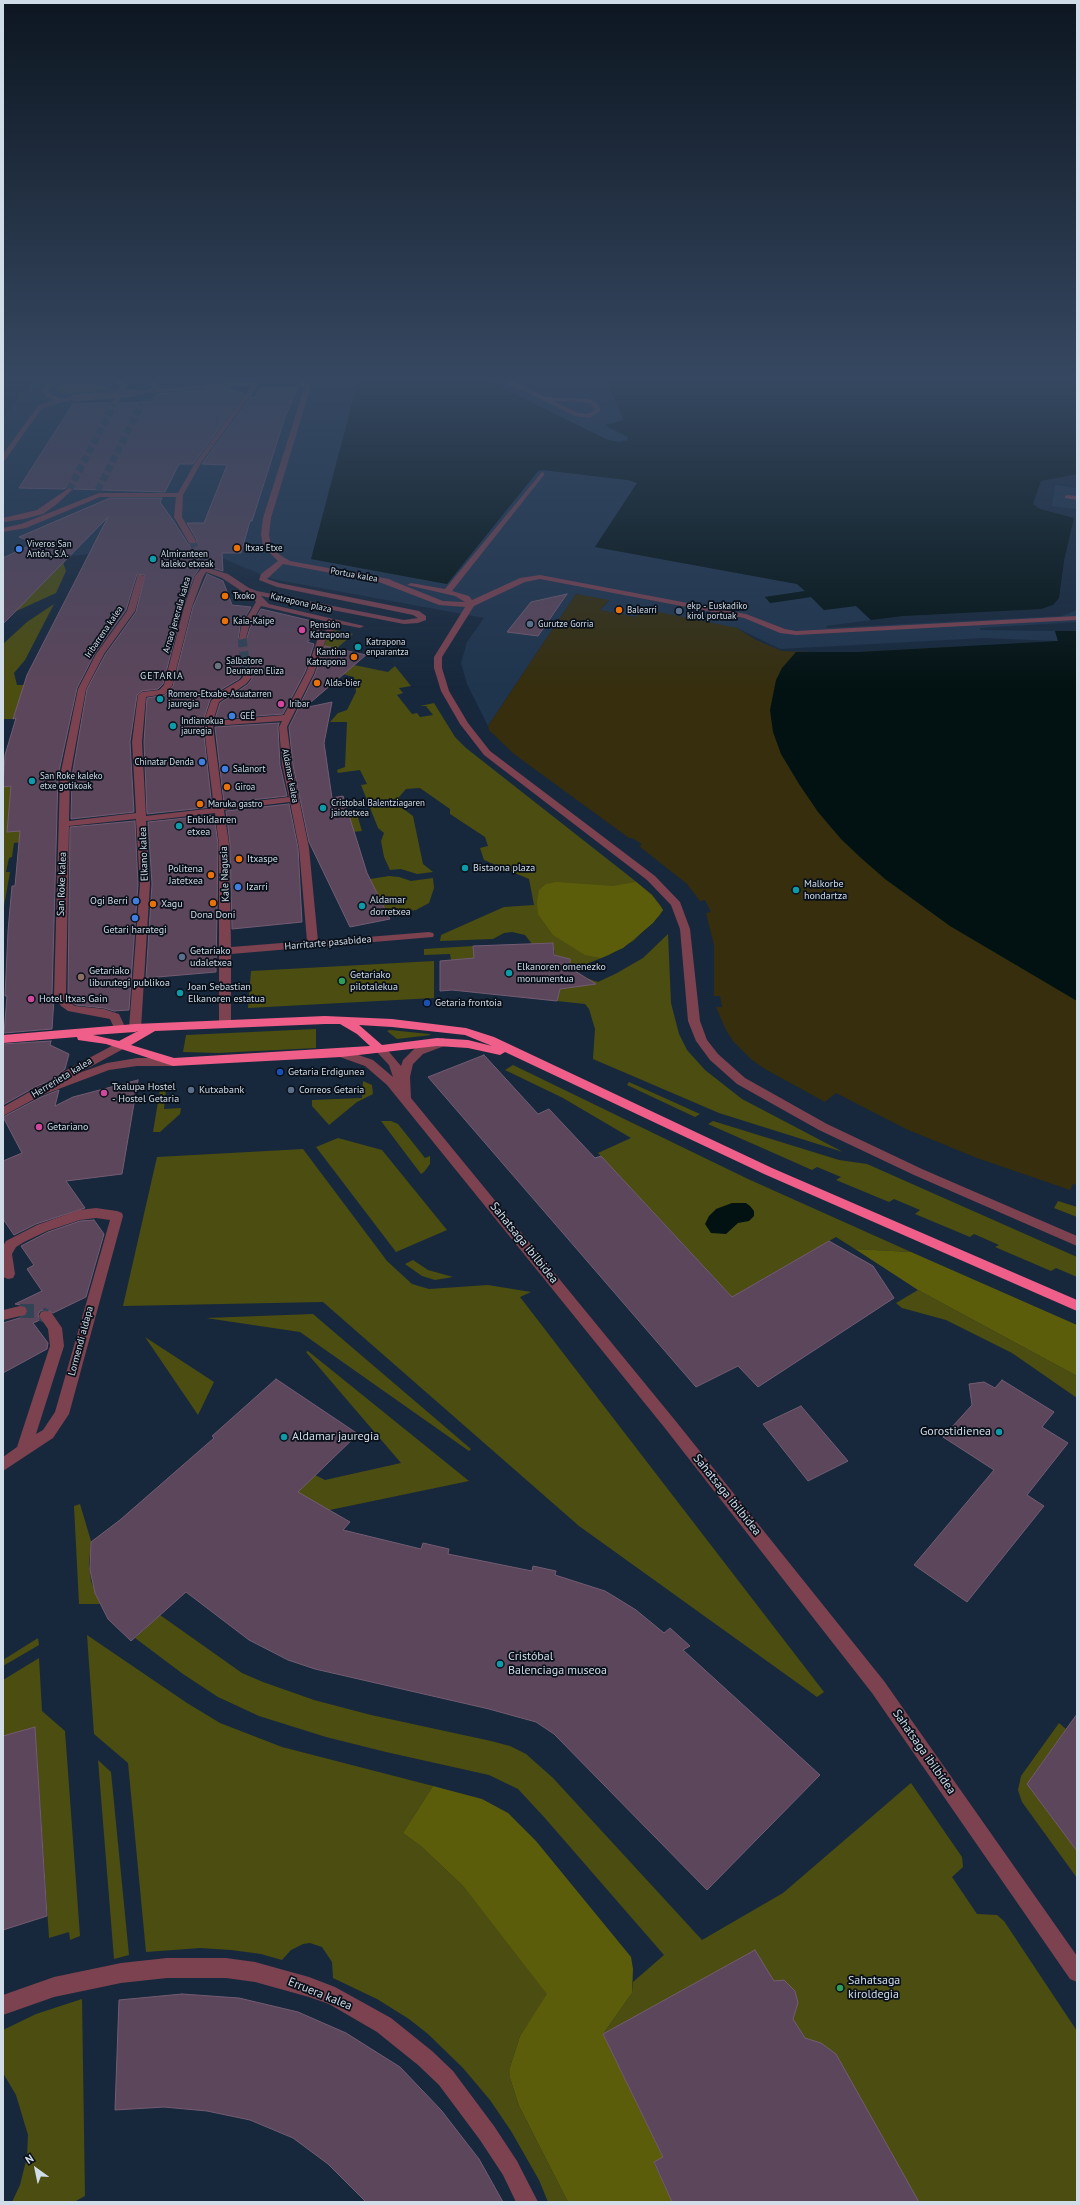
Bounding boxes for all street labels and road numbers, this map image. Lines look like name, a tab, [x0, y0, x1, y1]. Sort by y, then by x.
street label: Portua kalea	[329, 566, 379, 584]
street label: Arnao jenerala kalea	[161, 576, 193, 654]
street label: Katrapona plaza	[269, 591, 333, 615]
street label: Iribarrena kalea	[83, 604, 125, 660]
street label: Aldamar kalea	[279, 748, 301, 804]
street label: Elkano kalea	[137, 827, 151, 881]
street label: Kale Nagusia	[218, 846, 232, 902]
street label: San Roke kalea	[55, 852, 69, 916]
street label: Harritarte pasabidea	[284, 933, 372, 953]
street label: Herrerieta kalea	[30, 1055, 94, 1101]
street label: Sahatsaga ibilbidea	[487, 1200, 561, 1286]
street label: Lormendi aldapa	[66, 1305, 96, 1377]
street label: Sahatsaga ibilbidea	[690, 1452, 764, 1538]
street label: Sahatsaga ibilbidea	[889, 1707, 959, 1797]
street label: Erruera kalea	[286, 1975, 354, 2013]

